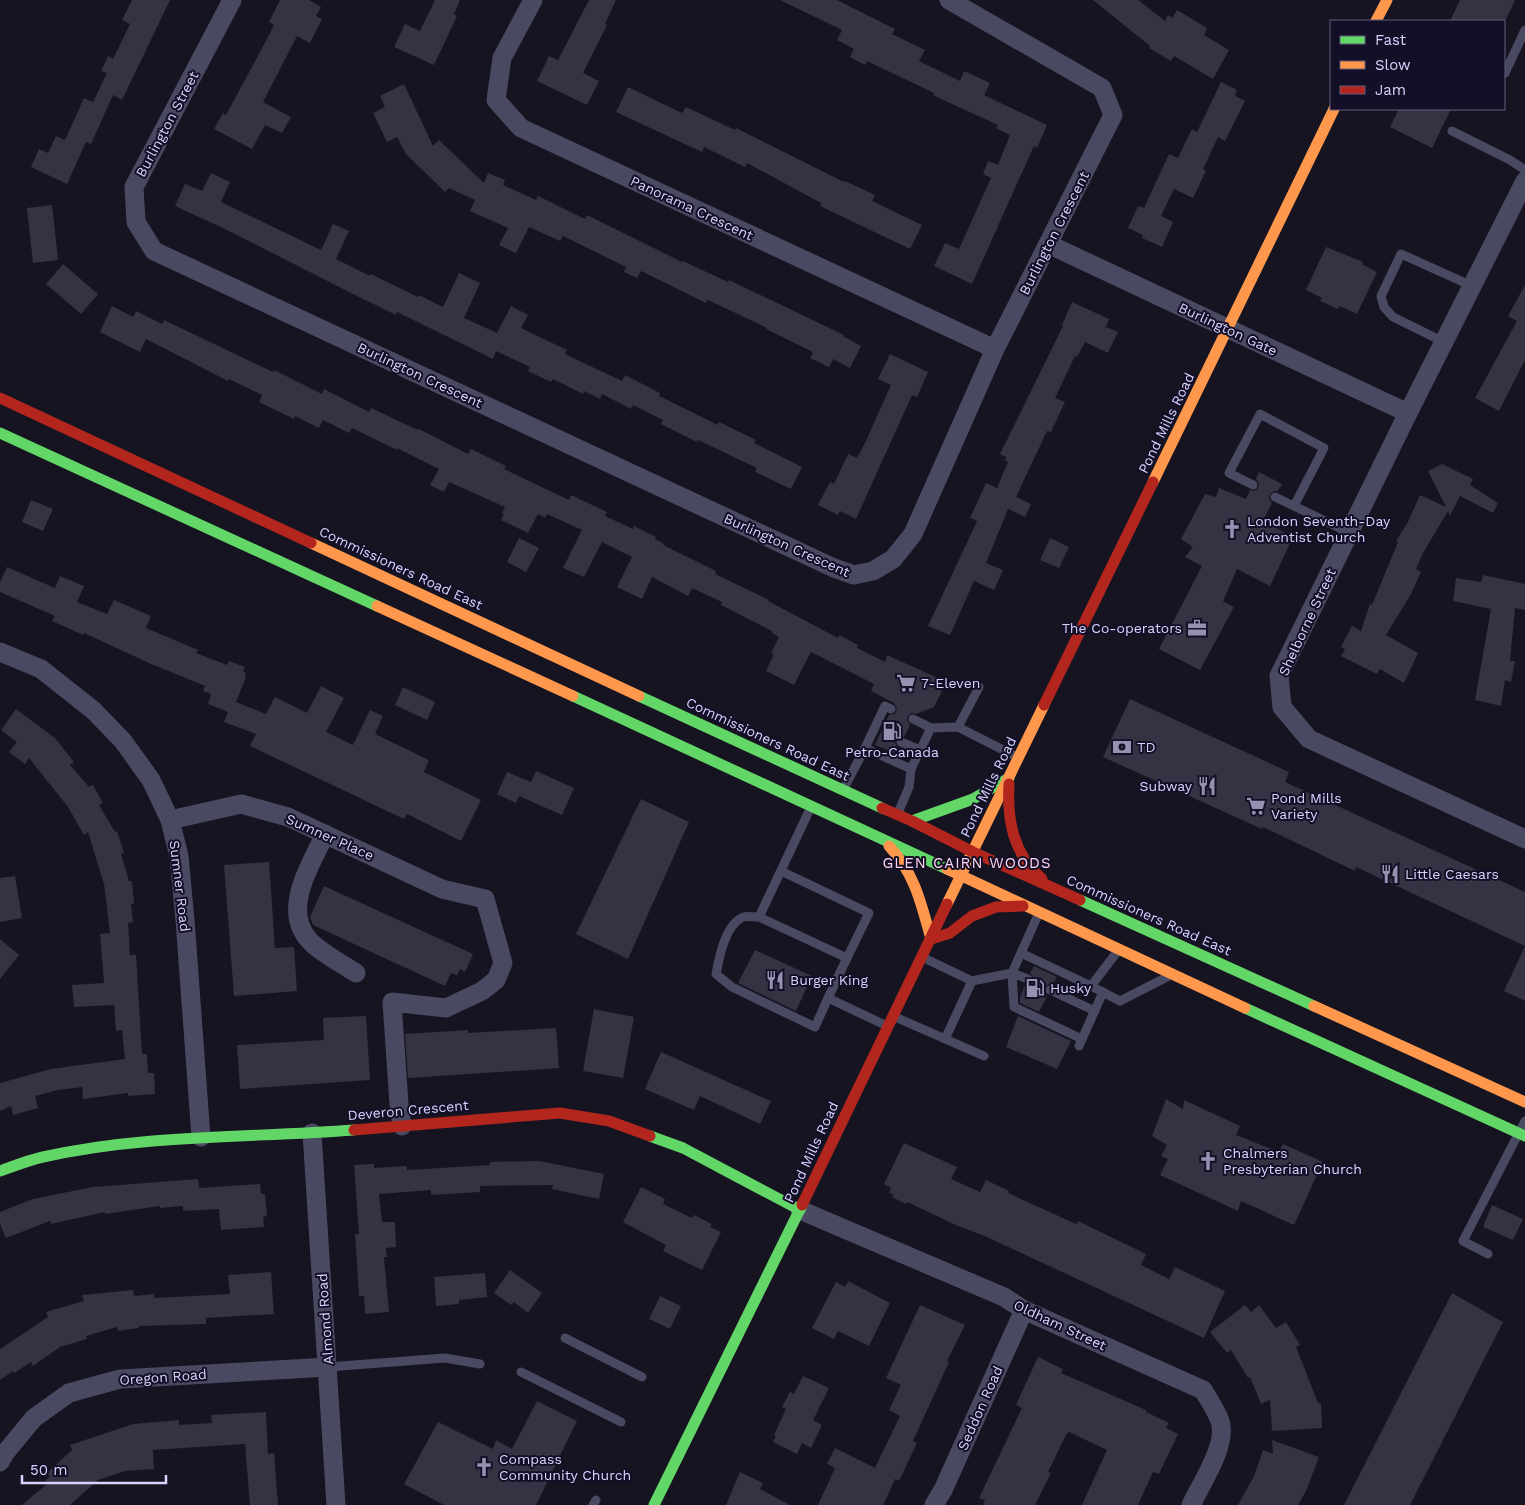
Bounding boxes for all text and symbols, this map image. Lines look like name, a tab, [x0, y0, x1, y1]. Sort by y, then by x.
legend	[1330, 20, 1505, 110]
text: Fast	[1375, 31, 1407, 49]
text: Slow	[1375, 56, 1411, 74]
street label: Burlington Street	[132, 68, 202, 180]
text: Jam	[1375, 81, 1406, 99]
street label: Burlington Crescent	[1016, 169, 1092, 297]
street label: Panorama Crescent	[628, 173, 756, 244]
street label: Burlington Gate	[1176, 299, 1280, 359]
street label: Burlington Crescent	[355, 339, 485, 411]
street label: Pond Mills Road	[1135, 370, 1197, 476]
street label: Burlington Crescent	[722, 510, 853, 580]
place label: London Seventh-Day Adventist Church	[1247, 513, 1391, 545]
church icon: London Seventh-Day Adventist Church	[1221, 518, 1243, 540]
street label: Commissioners Road East	[317, 523, 485, 613]
street label: Shelborne Street	[1275, 566, 1339, 678]
office icon: The Co-operators	[1186, 617, 1208, 639]
place label: The Co-operators	[1062, 620, 1182, 636]
supermarket icon: 7-Eleven	[895, 672, 917, 694]
place label: 7-Eleven	[921, 675, 980, 691]
street label: Commissioners Road East	[684, 694, 852, 784]
fuel station icon: Petro-Canada	[881, 720, 903, 742]
street label: Pond Mills Road	[957, 734, 1019, 840]
bank icon: TD	[1111, 736, 1133, 758]
place label: TD	[1137, 739, 1156, 755]
place label: Petro-Canada	[845, 744, 939, 760]
restaurant icon: Subway	[1196, 775, 1218, 797]
place label: Subway	[1140, 778, 1193, 794]
place label: Pond Mills Variety	[1271, 790, 1342, 822]
supermarket icon: Pond Mills Variety	[1245, 795, 1267, 817]
street label: Sumner Place	[284, 810, 376, 864]
street label: Sumner Road	[166, 839, 194, 933]
district label: GLEN CAIRN WOODS	[882, 854, 1052, 872]
restaurant icon: Little Caesars	[1379, 863, 1401, 885]
place label: Little Caesars	[1405, 866, 1499, 882]
street label: Commissioners Road East	[1064, 871, 1234, 959]
restaurant icon: Burger King	[764, 969, 786, 991]
place label: Burger King	[790, 972, 868, 988]
fuel station icon: Husky	[1024, 977, 1046, 999]
place label: Husky	[1050, 980, 1092, 996]
street label: Deveron Crescent	[347, 1097, 469, 1123]
street label: Pond Mills Road	[781, 1099, 841, 1205]
place label: Chalmers Presbyterian Church	[1223, 1145, 1362, 1177]
church icon: Chalmers Presbyterian Church	[1197, 1150, 1219, 1172]
street label: Almond Road	[314, 1273, 336, 1365]
street label: Oldham Street	[1011, 1297, 1109, 1354]
street label: Seddon Road	[954, 1363, 1006, 1453]
street label: Oregon Road	[119, 1366, 207, 1388]
place label: Compass Community Church	[499, 1451, 631, 1483]
scale bar	[22, 1452, 166, 1484]
church icon: Compass Community Church	[473, 1456, 495, 1478]
text: 50 m	[30, 1461, 67, 1479]

